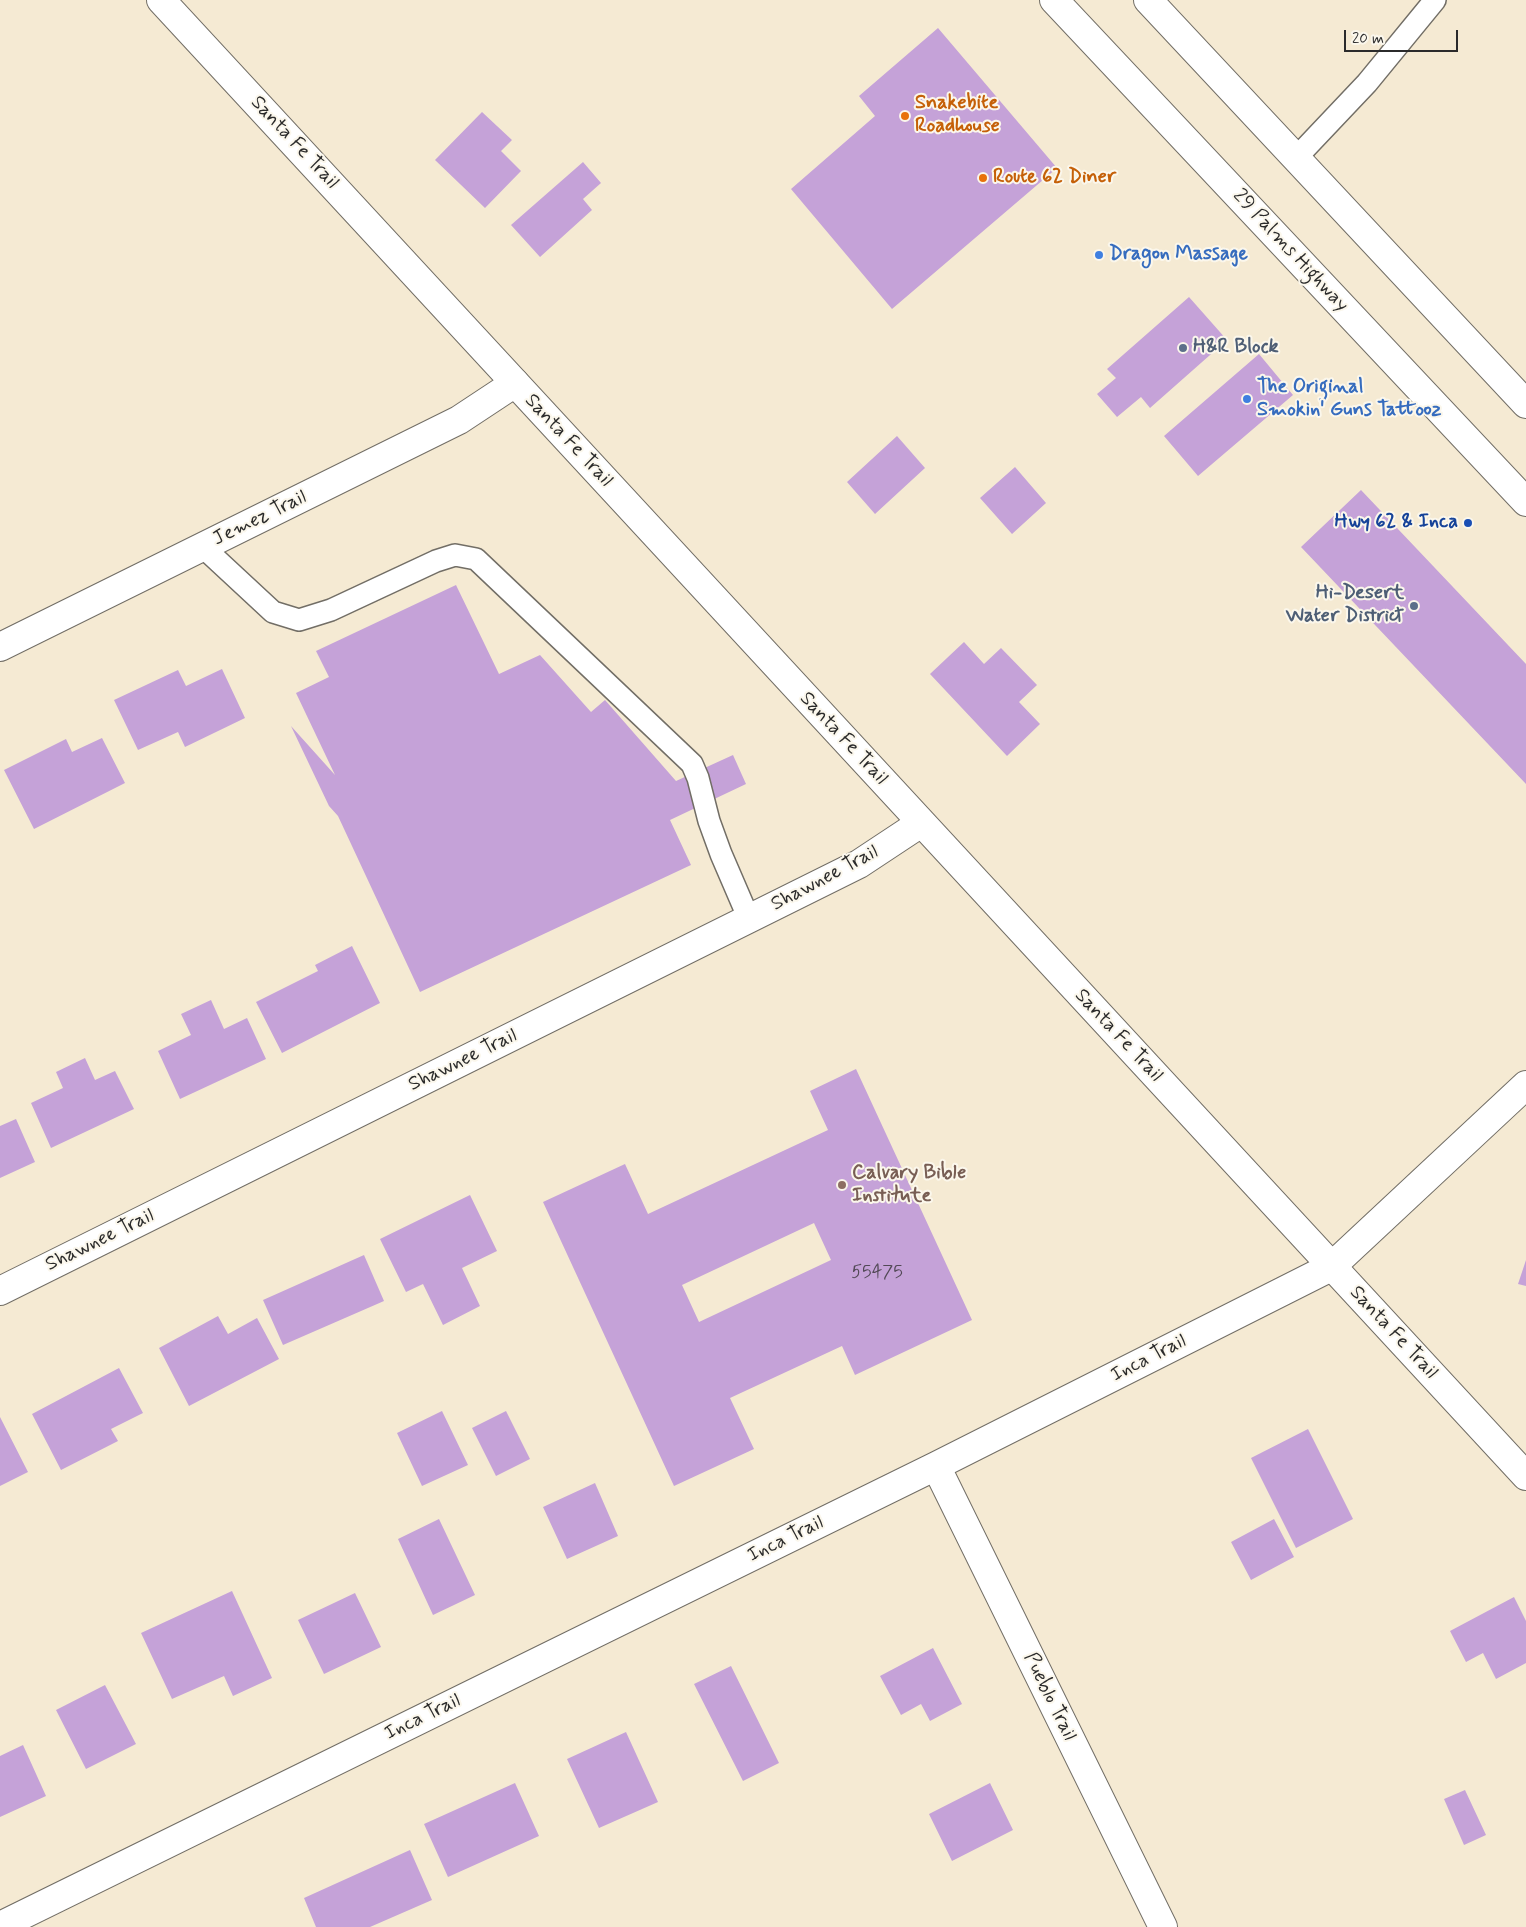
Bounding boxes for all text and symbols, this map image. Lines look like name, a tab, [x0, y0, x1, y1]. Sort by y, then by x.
scale bar	[1346, 20, 1460, 52]
text: 20 m	[1352, 29, 1384, 49]
street label: Santa Fe Trail	[245, 91, 343, 195]
place label: Snakebite Roadhouse	[915, 92, 1000, 139]
marker: Snakebite Roadhouse	[899, 110, 911, 122]
place label: Route 62 Diner	[993, 166, 1116, 190]
marker: Route 62 Diner	[977, 172, 989, 184]
street label: 29 Palms Highway	[1227, 185, 1353, 317]
place label: Dragon Massage	[1109, 243, 1248, 267]
marker: Dragon Massage	[1093, 249, 1105, 261]
place label: H&R Block	[1193, 336, 1279, 360]
marker: H&R Block	[1177, 342, 1189, 354]
place label: The Original Smokin' Guns Tattooz	[1257, 376, 1441, 423]
street label: Santa Fe Trail	[519, 389, 617, 493]
marker: The Original Smokin' Guns Tattooz	[1241, 393, 1253, 405]
street label: Jemez Trail	[209, 486, 311, 552]
place label: Hwy 62 & Inca	[1335, 511, 1458, 535]
marker: Hwy 62 & Inca	[1462, 517, 1474, 529]
place label: Hi-Desert Water District	[1286, 582, 1404, 629]
marker: Hi-Desert Water District	[1408, 600, 1420, 612]
street label: Santa Fe Trail	[794, 687, 892, 791]
street label: Shawnee Trail	[767, 841, 883, 917]
street label: Santa Fe Trail	[1069, 984, 1167, 1088]
street label: Shawnee Trail	[405, 1024, 521, 1098]
place label: Calvary Bible Institute	[852, 1162, 966, 1209]
marker: Calvary Bible Institute	[836, 1179, 848, 1191]
street label: Shawnee Trail	[42, 1204, 158, 1278]
house number: 55475	[851, 1262, 903, 1284]
street label: Santa Fe Trail	[1344, 1281, 1442, 1385]
street label: Inca Trail	[1107, 1330, 1191, 1388]
street label: Inca Trail	[744, 1511, 828, 1569]
street label: Pueblo Trail	[1017, 1649, 1081, 1745]
street label: Inca Trail	[381, 1689, 465, 1747]

